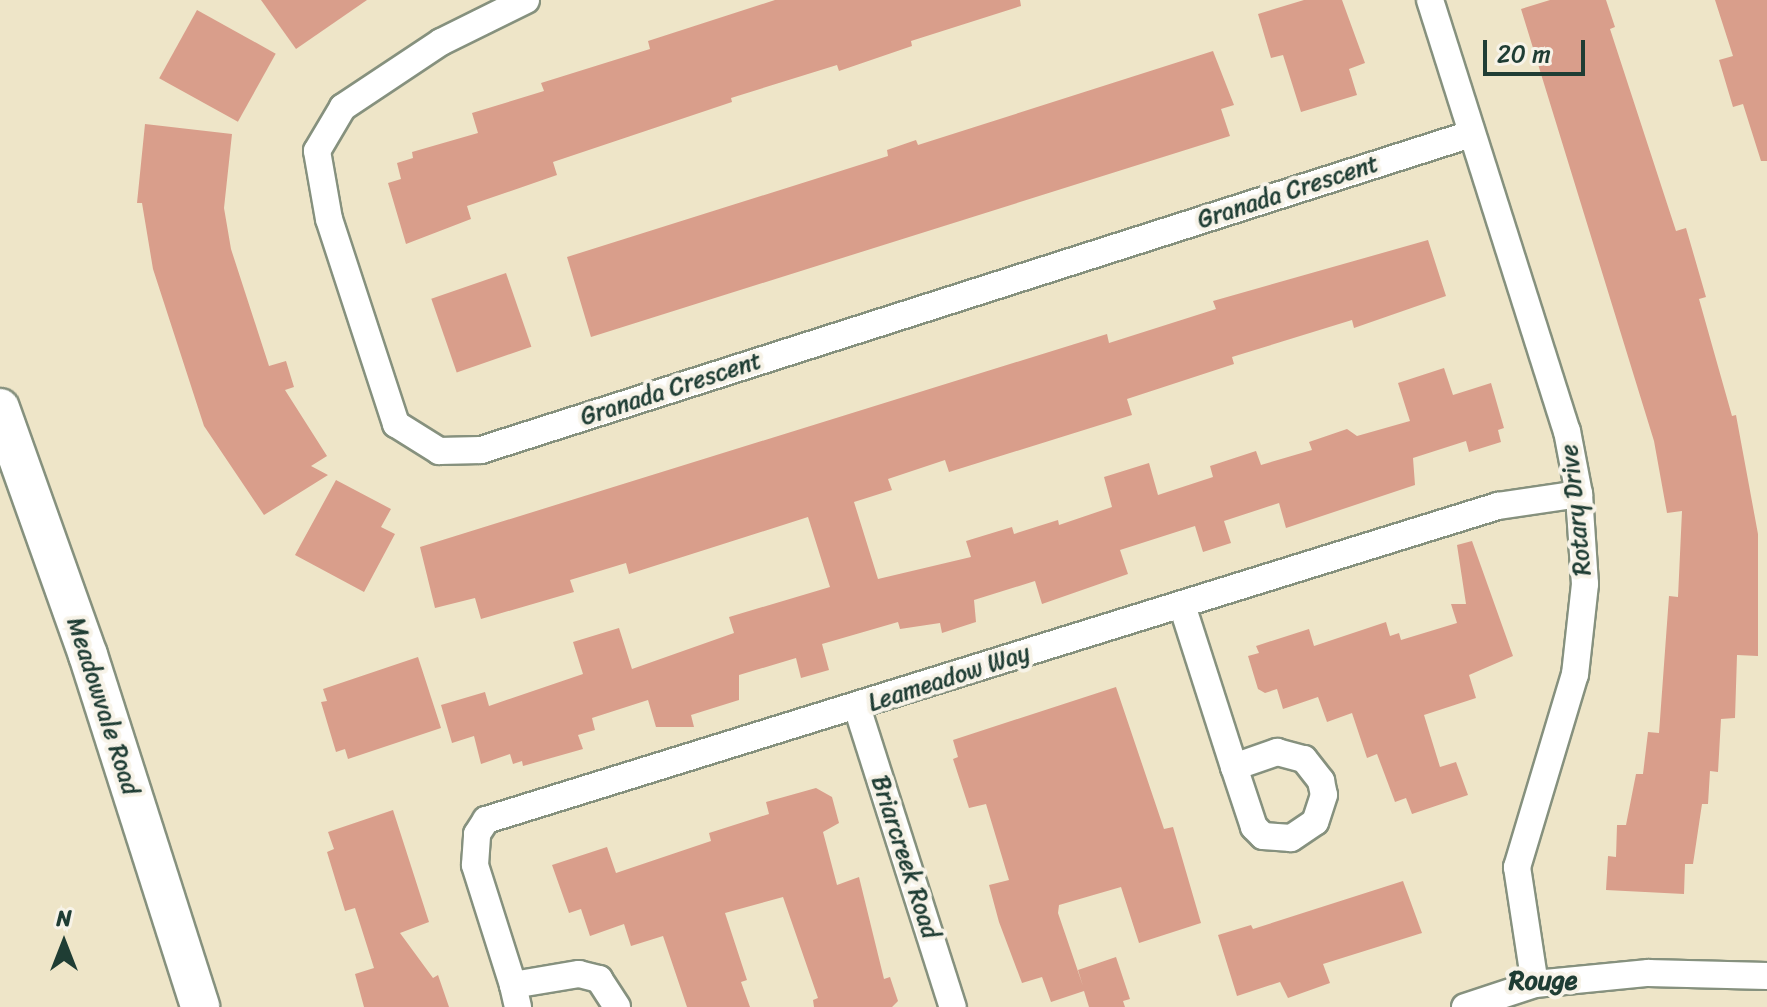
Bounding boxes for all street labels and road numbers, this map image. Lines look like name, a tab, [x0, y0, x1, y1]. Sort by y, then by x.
street label: Granada Crescent	[1194, 149, 1382, 235]
street label: Granada Crescent	[577, 346, 765, 432]
street label: Rotary Drive	[1555, 443, 1597, 577]
street label: Meadowvale Road	[61, 614, 145, 798]
street label: Leameadow Way	[865, 638, 1033, 718]
street label: Briarcreek Road	[865, 772, 945, 942]

